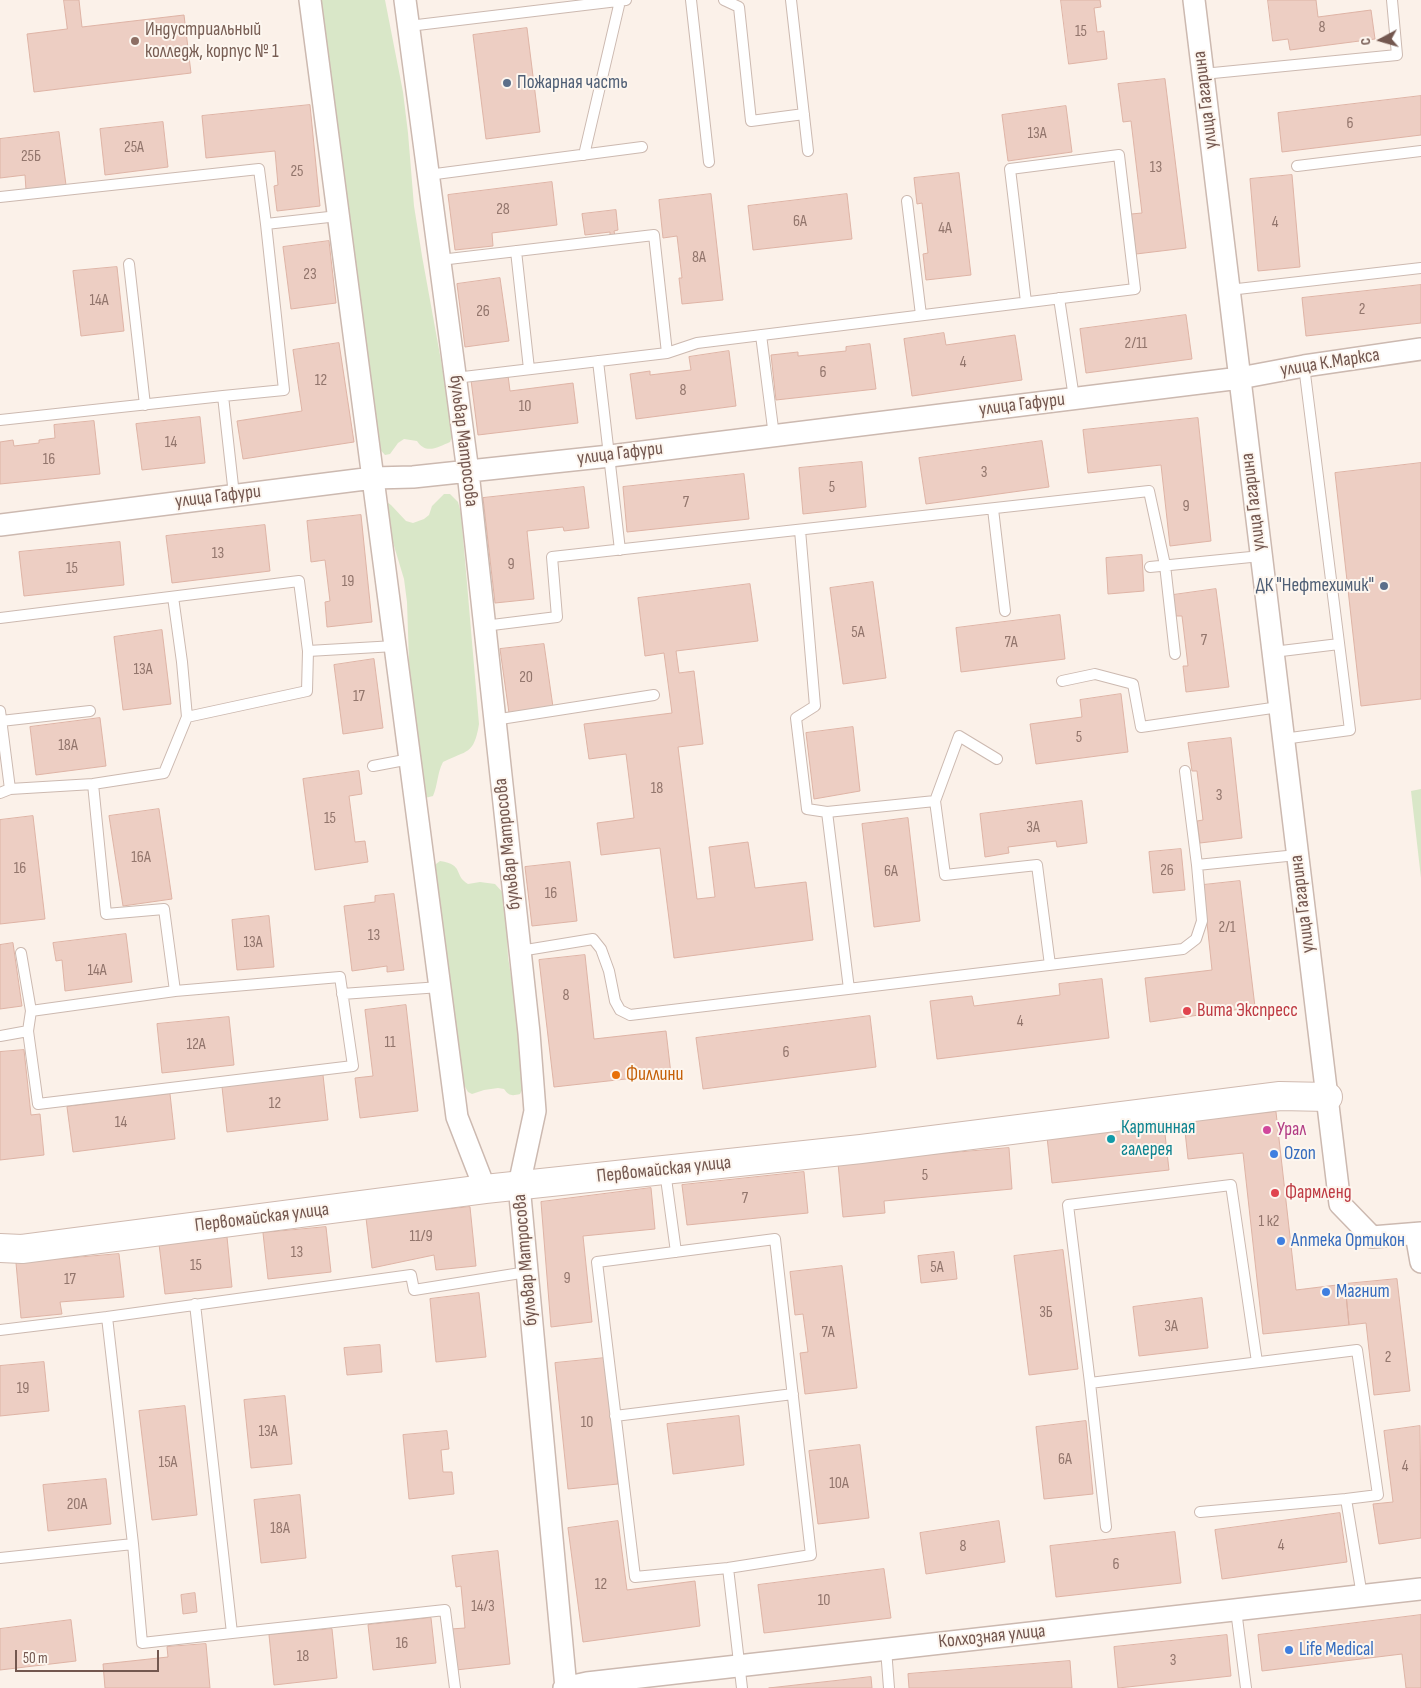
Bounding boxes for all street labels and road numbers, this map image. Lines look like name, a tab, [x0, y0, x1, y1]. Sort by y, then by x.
street label: улица Гагарина	[1189, 50, 1223, 150]
street label: улица К.Маркса	[1279, 344, 1381, 382]
street label: бульвар Матросова	[444, 374, 482, 508]
street label: улица Гафури	[978, 388, 1066, 422]
street label: улица Гафури	[576, 437, 664, 471]
street label: улица Гагарина	[1237, 452, 1271, 552]
street label: улица Гафури	[174, 480, 262, 514]
street label: бульвар Матросова	[490, 777, 526, 911]
street label: улица Гагарина	[1286, 854, 1320, 954]
street label: Первомайская улица	[596, 1152, 732, 1188]
street label: бульвар Матросова	[509, 1193, 543, 1327]
street label: Первомайская улица	[194, 1198, 330, 1238]
street label: Колхозная улица	[937, 1620, 1047, 1654]

